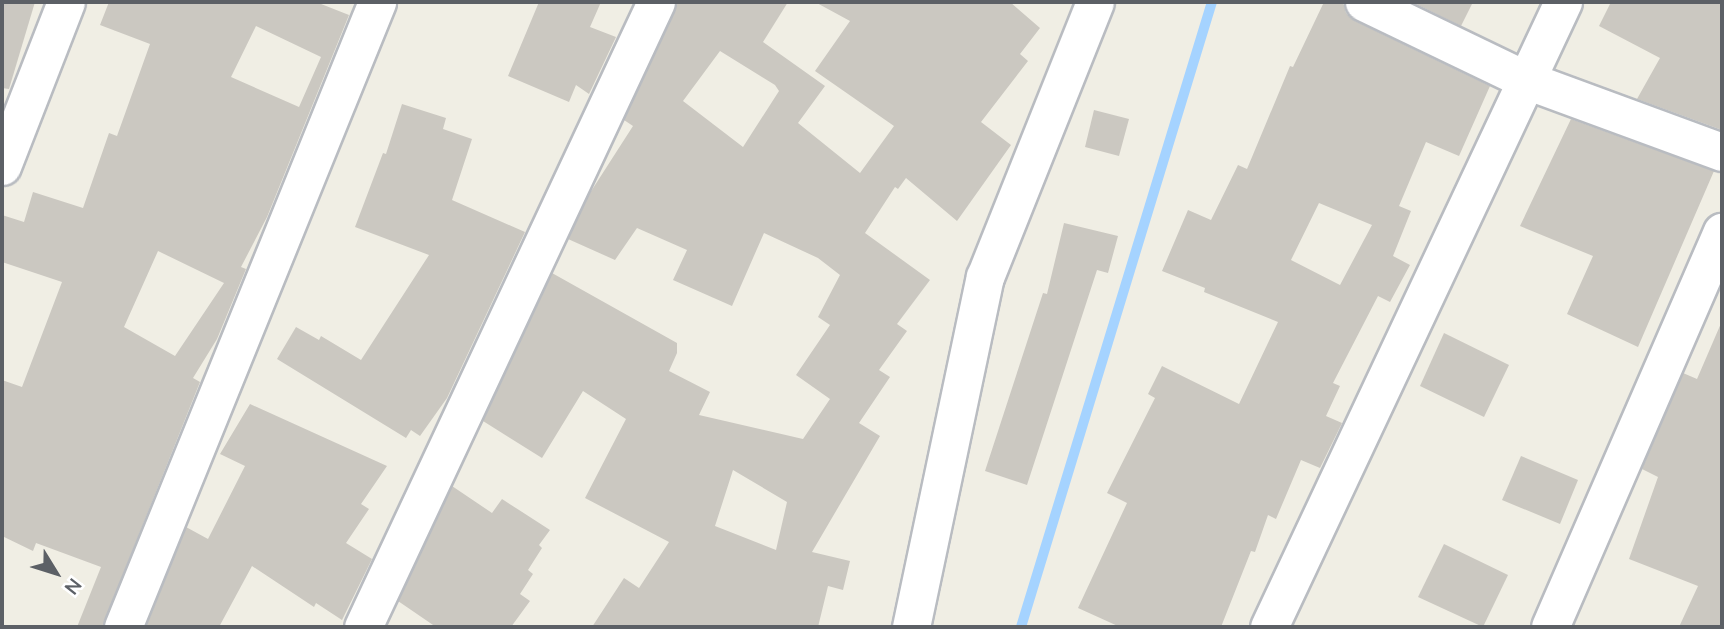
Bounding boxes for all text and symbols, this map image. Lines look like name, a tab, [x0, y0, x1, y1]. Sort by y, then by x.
north arrow	[21, 538, 91, 608]
text: N	[58, 572, 87, 600]

